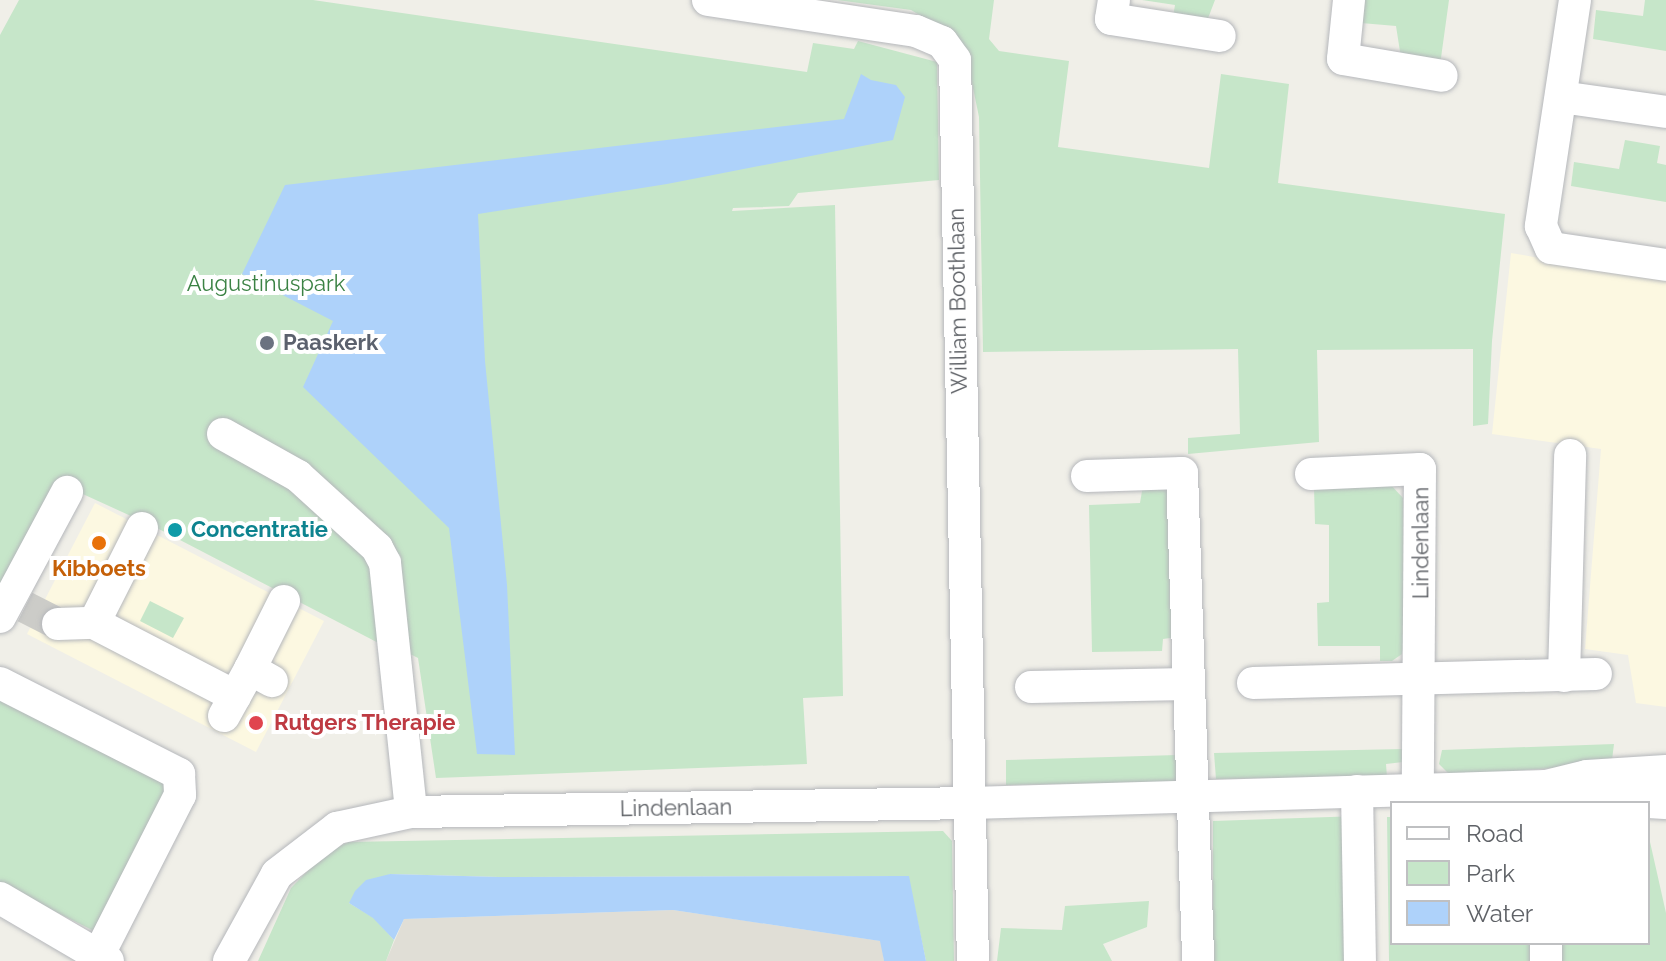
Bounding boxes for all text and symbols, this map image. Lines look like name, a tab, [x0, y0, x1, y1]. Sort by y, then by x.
street label: William Boothlaan	[943, 208, 973, 394]
park label: Augustinuspark	[187, 271, 345, 297]
place label: Paaskerk	[283, 330, 378, 356]
marker: Paaskerk	[258, 334, 276, 352]
street label: Lindenlaan	[1408, 487, 1434, 599]
place label: Concentratie	[191, 517, 328, 543]
marker: Concentratie	[166, 521, 184, 539]
marker: Kibboets	[90, 534, 108, 552]
place label: Kibboets	[52, 556, 146, 582]
place label: Rutgers Therapie	[274, 710, 456, 736]
marker: Rutgers Therapie	[245, 712, 267, 734]
street label: Lindenlaan	[619, 794, 733, 822]
legend	[1390, 801, 1650, 945]
text: Road	[1466, 819, 1524, 848]
text: Park	[1466, 859, 1515, 888]
text: Water	[1466, 899, 1533, 928]

